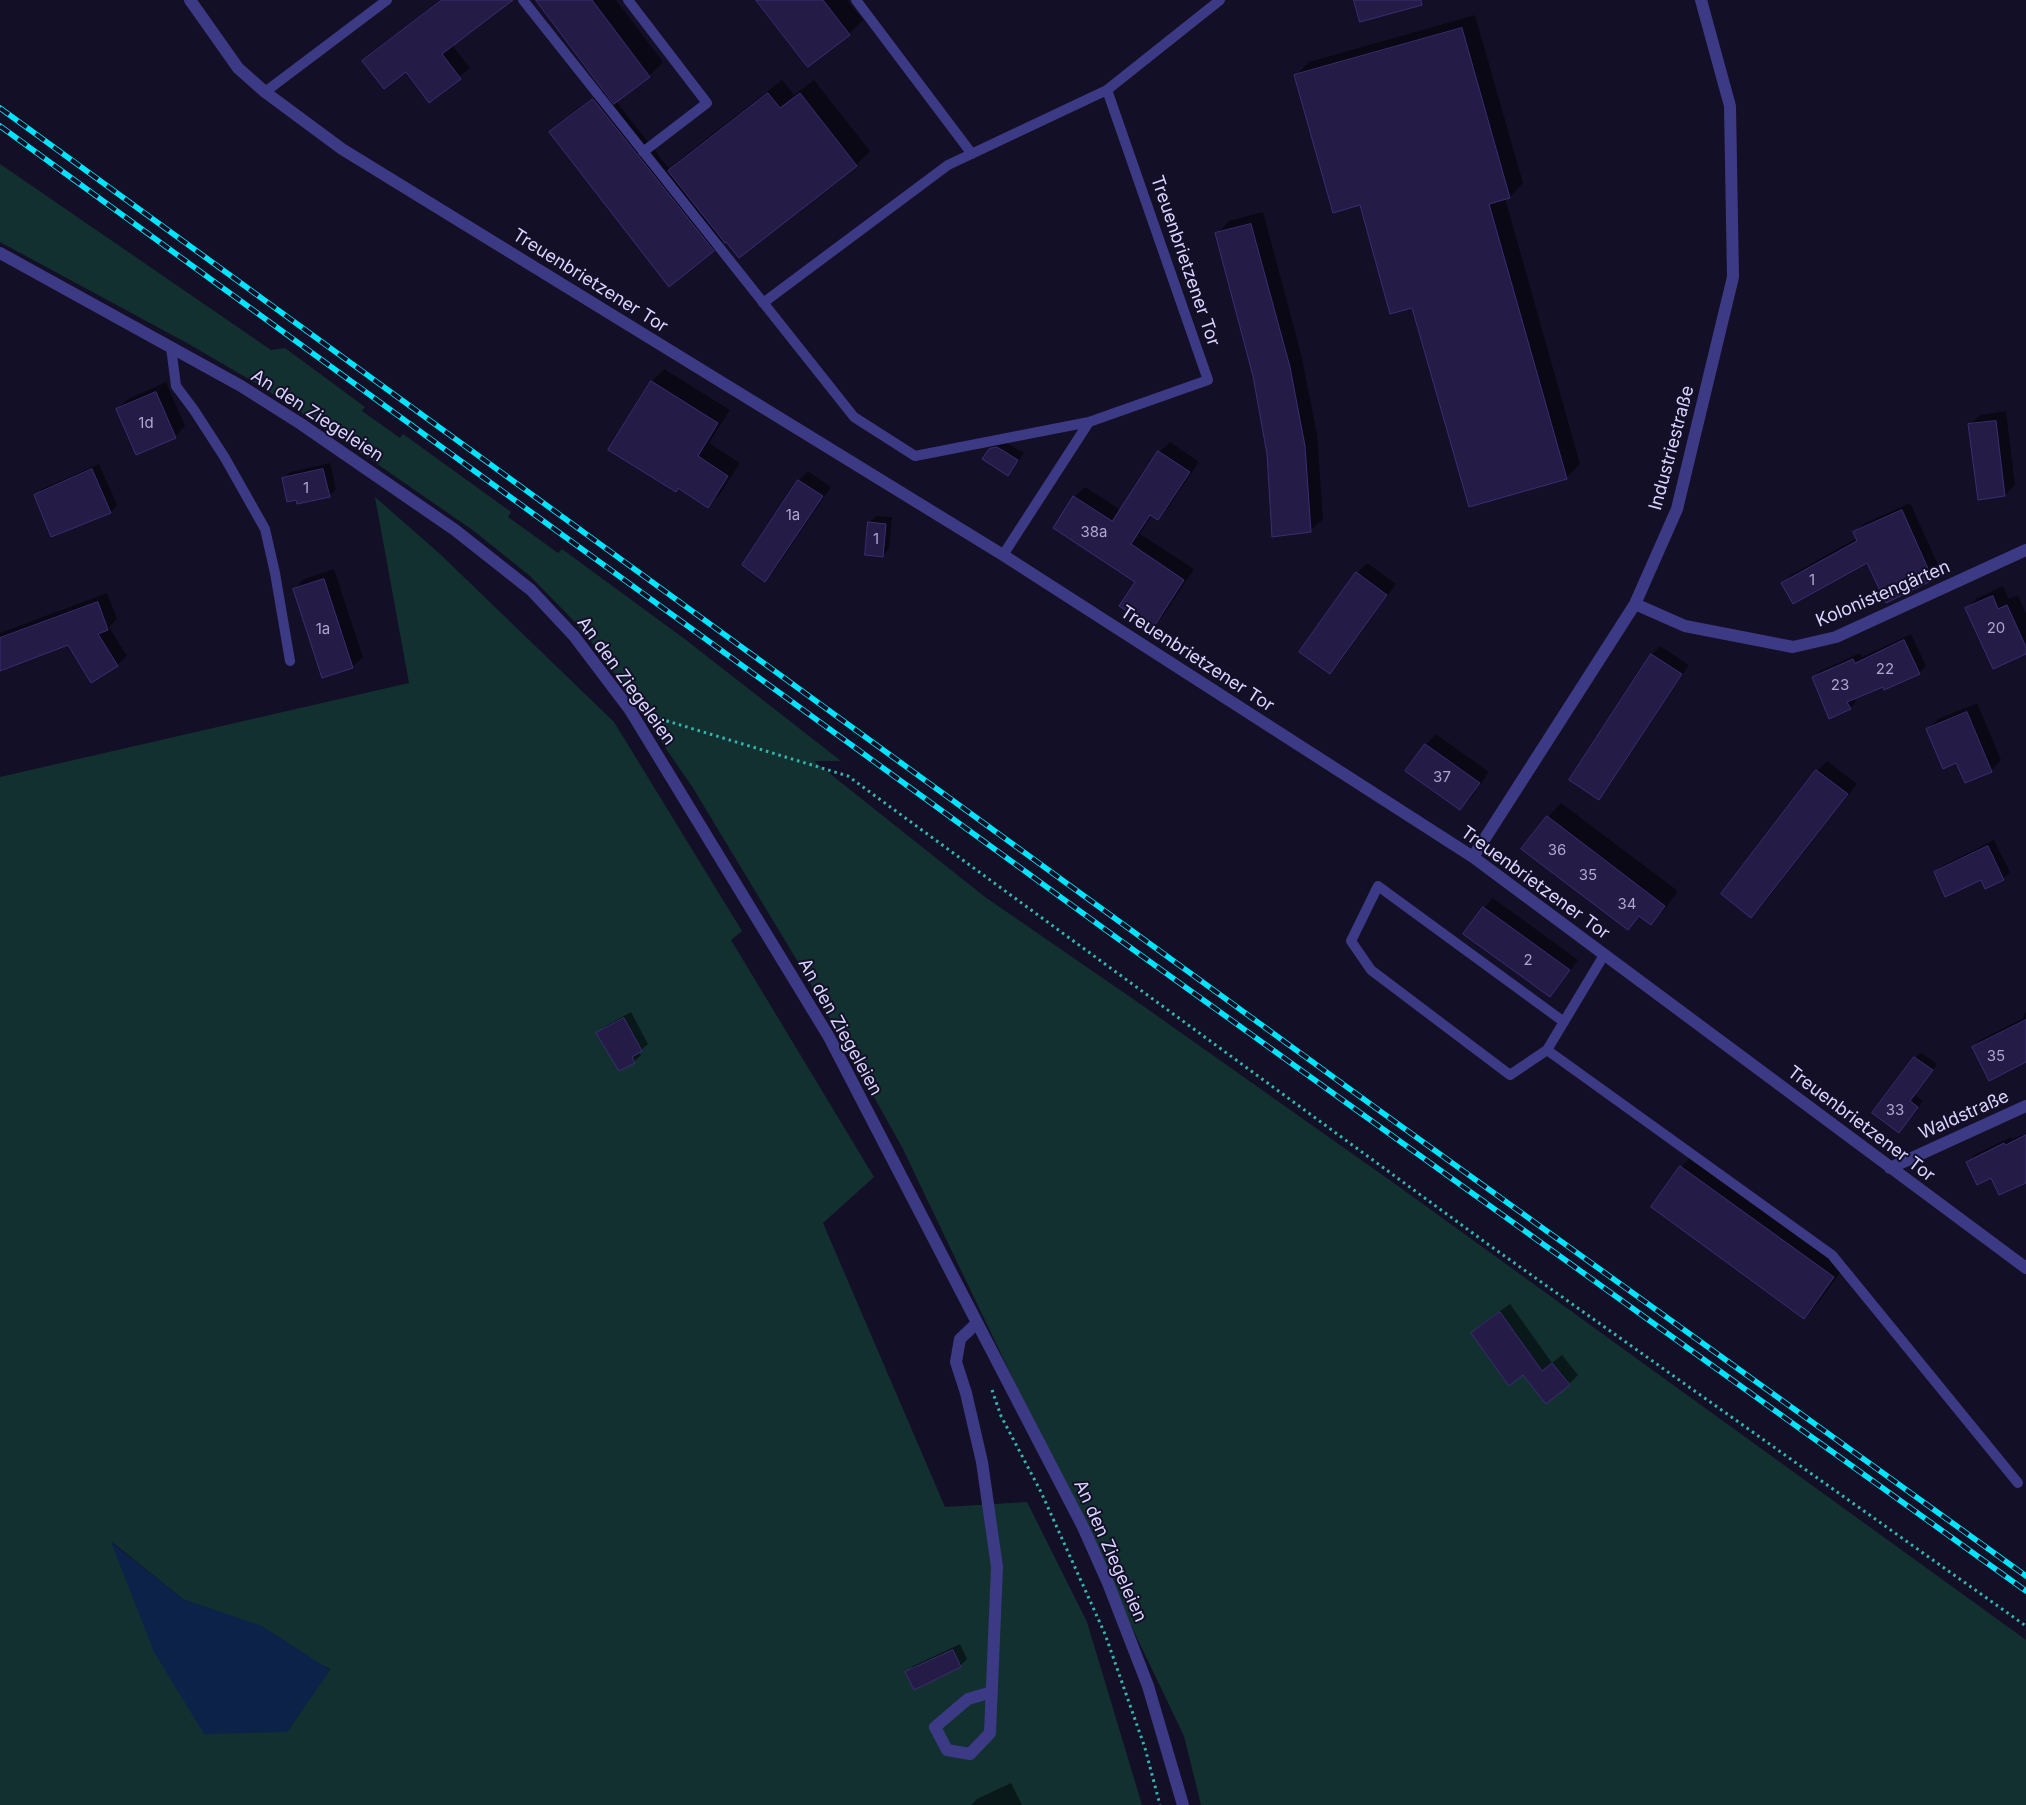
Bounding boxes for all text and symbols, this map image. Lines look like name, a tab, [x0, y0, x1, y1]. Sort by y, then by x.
street label: Treuenbrietzener Tor	[1146, 173, 1224, 349]
street label: Treuenbrietzener Tor	[508, 224, 672, 338]
street label: An den Ziegeleien	[247, 365, 387, 467]
street label: Industriestraße	[1645, 383, 1699, 513]
house number: 1d	[138, 414, 154, 432]
house number: 1	[303, 479, 309, 497]
house number: 1a	[786, 506, 800, 524]
house number: 38a	[1081, 523, 1107, 541]
house number: 1	[873, 530, 879, 548]
street label: Kolonistengärten	[1813, 556, 1953, 632]
house number: 1	[1809, 571, 1815, 589]
street label: Treuenbrietzener Tor	[1116, 601, 1278, 717]
street label: An den Ziegeleien	[572, 613, 680, 749]
house number: 20	[1987, 619, 2005, 637]
house number: 1a	[316, 620, 330, 638]
house number: 22	[1876, 660, 1894, 678]
house number: 23	[1831, 676, 1849, 694]
house number: 37	[1433, 768, 1451, 786]
street label: Treuenbrietzener Tor	[1456, 822, 1614, 944]
house number: 36	[1548, 841, 1566, 859]
house number: 35	[1579, 866, 1597, 884]
house number: 34	[1618, 895, 1636, 913]
house number: 2	[1523, 951, 1533, 969]
street label: An den Ziegeleien	[793, 955, 887, 1099]
house number: 35	[1987, 1047, 2005, 1065]
street label: Treuenbrietzener Tor	[1783, 1061, 1939, 1187]
street label: Waldstraße	[1916, 1086, 2012, 1144]
house number: 33	[1886, 1101, 1904, 1119]
street label: An den Ziegeleien	[1069, 1477, 1151, 1625]

